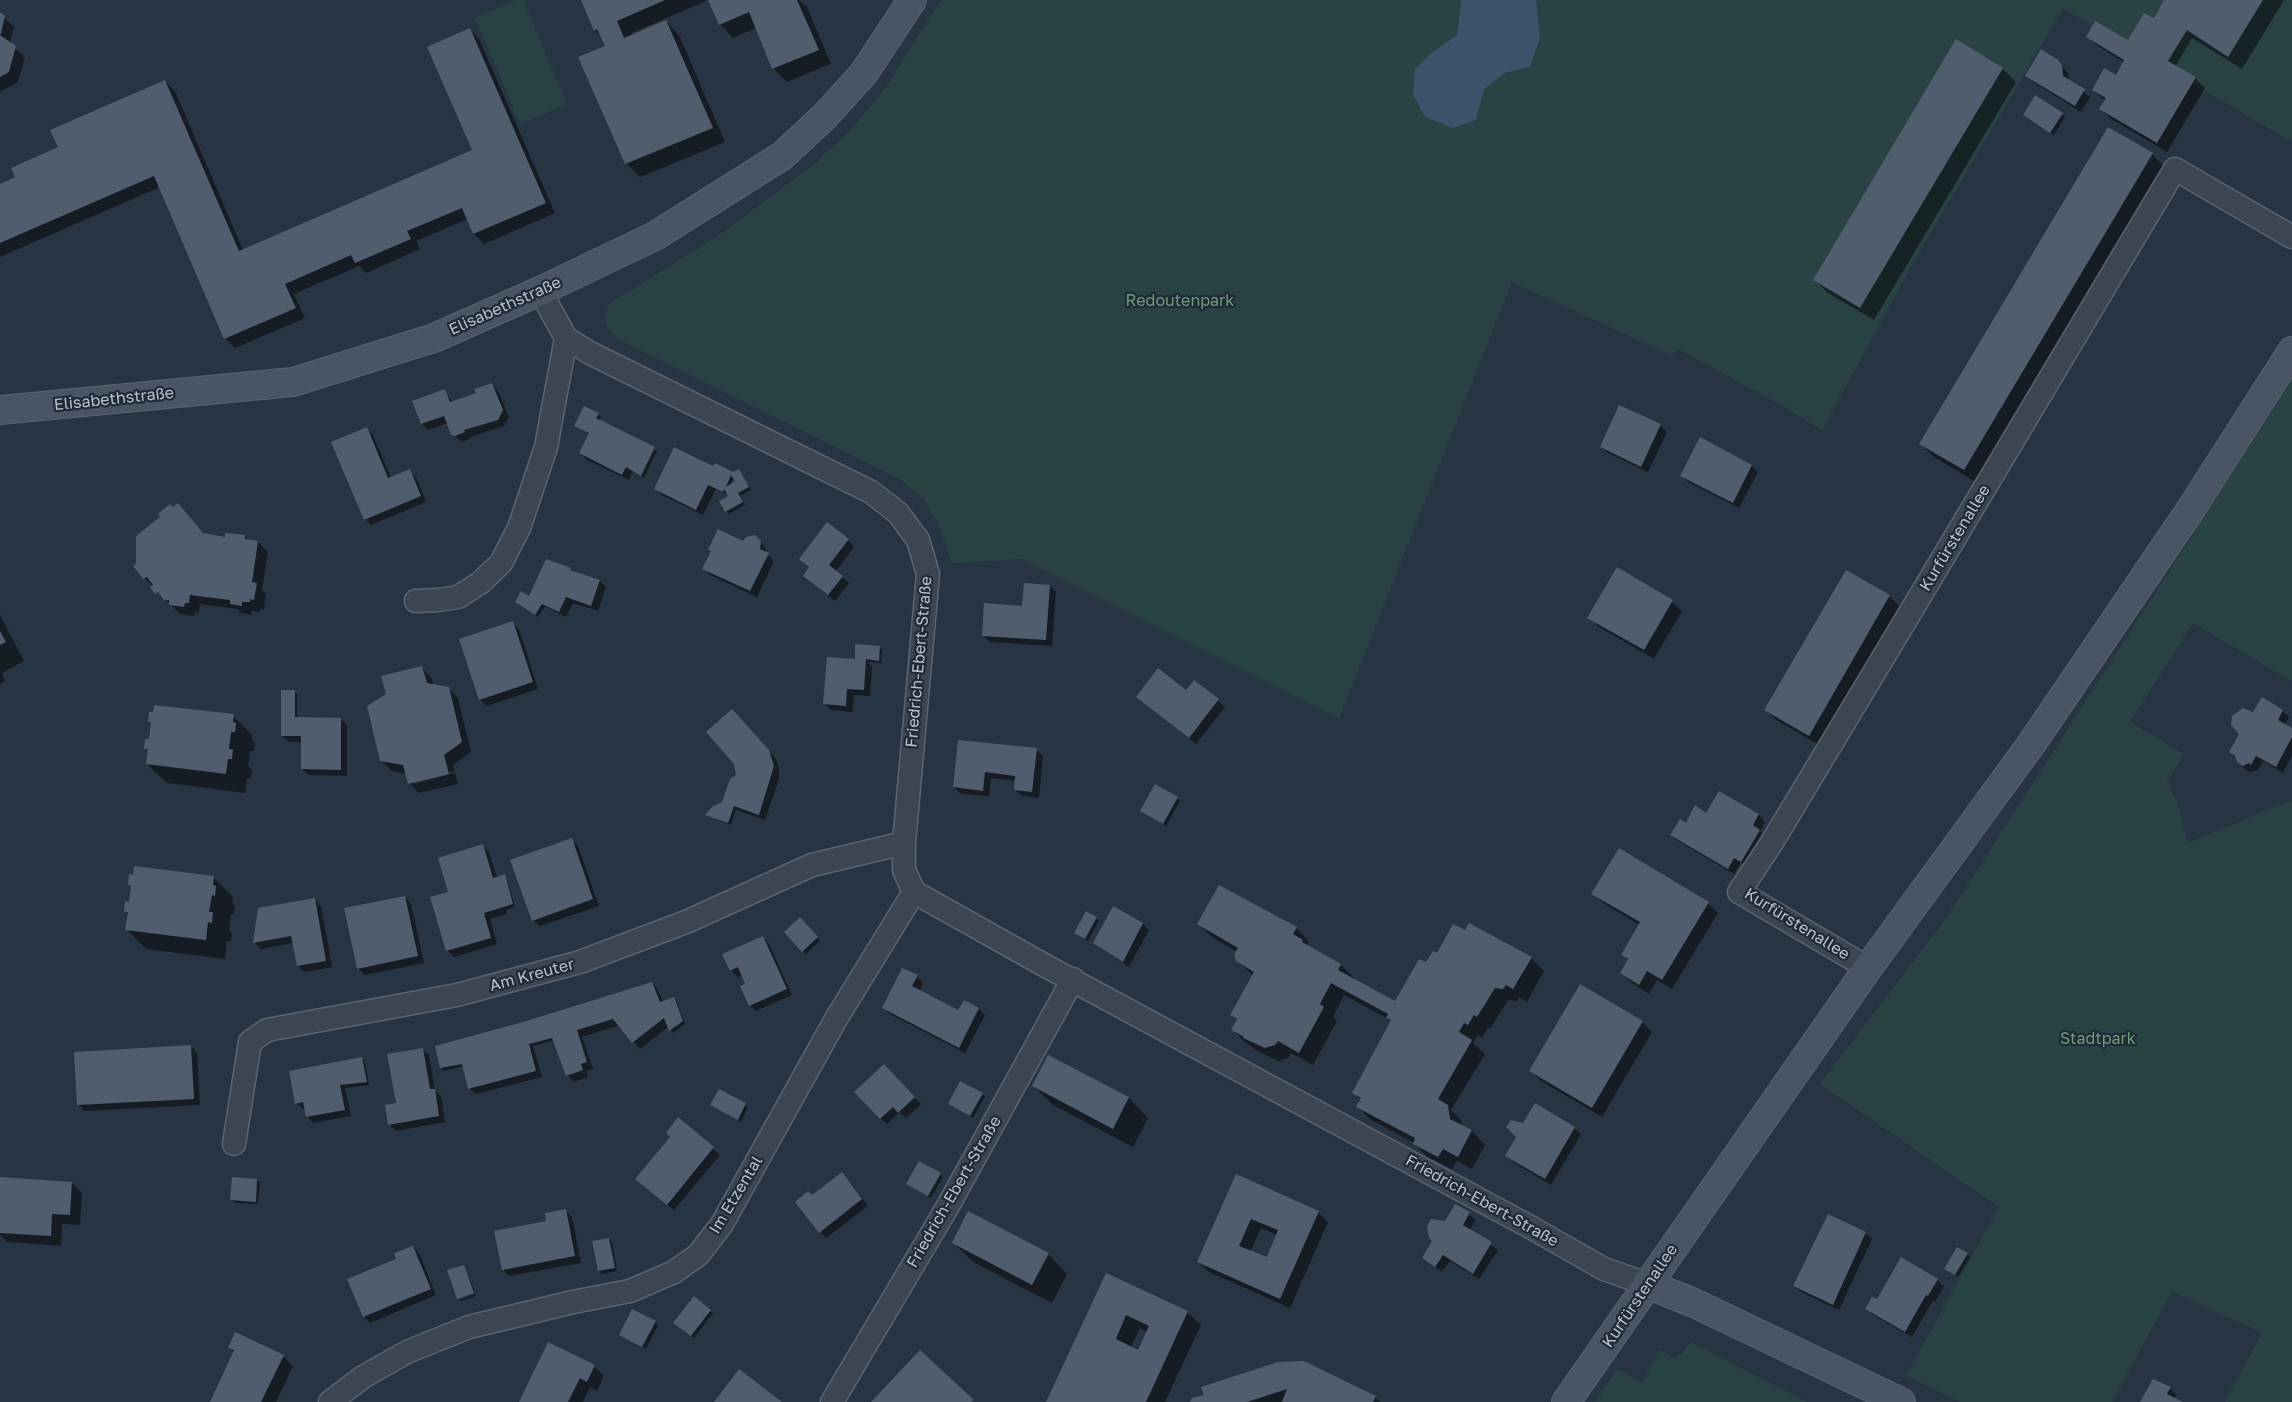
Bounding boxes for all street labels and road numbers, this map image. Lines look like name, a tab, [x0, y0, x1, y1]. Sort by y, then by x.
street label: Elisabethstraße	[446, 273, 564, 339]
street label: Elisabethstraße	[53, 383, 175, 415]
street label: Kurfürstenallee	[1916, 481, 1994, 595]
street label: Friedrich-Ebert-Straße	[902, 576, 936, 748]
street label: Kurfürstenallee	[1741, 884, 1853, 964]
street label: Am Kreuter	[488, 954, 576, 996]
street label: Friedrich-Ebert-Straße	[903, 1113, 1005, 1271]
street label: Friedrich-Ebert-Straße	[1402, 1151, 1562, 1251]
street label: Im Etzental	[705, 1153, 767, 1237]
street label: Kurfürstenallee	[1598, 1241, 1682, 1351]

